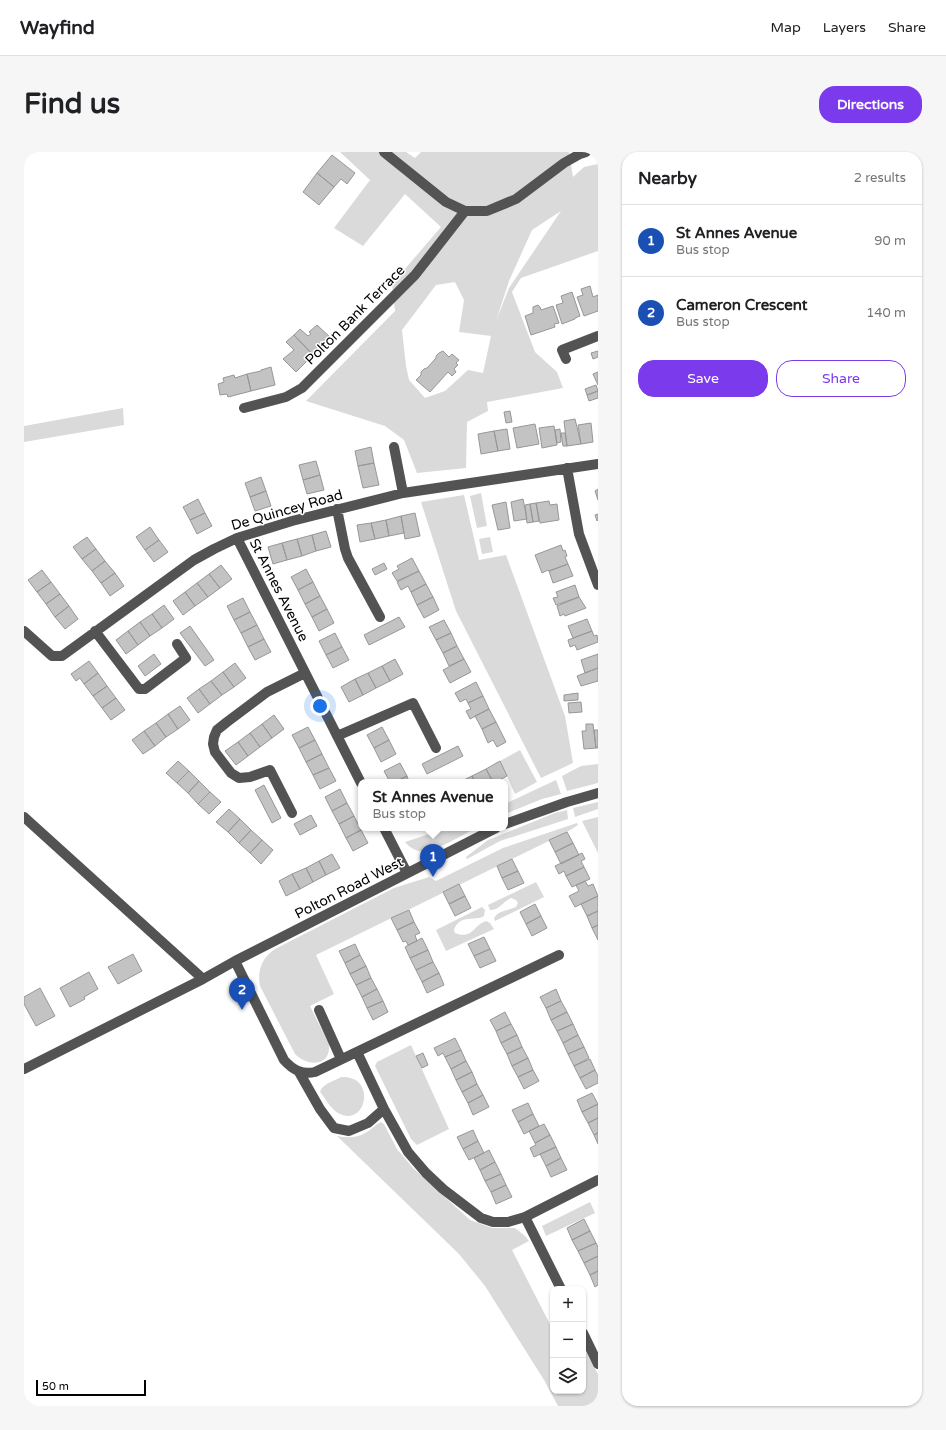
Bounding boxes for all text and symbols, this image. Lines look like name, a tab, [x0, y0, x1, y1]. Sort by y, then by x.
text: Wayfind	[20, 17, 95, 39]
text: Map	[771, 19, 801, 36]
text: Layers	[823, 19, 866, 36]
text: Share	[888, 19, 926, 36]
button: Directions	[819, 86, 922, 123]
text: Find us	[24, 87, 120, 121]
text: Nearby	[638, 168, 697, 189]
text: 2 results	[854, 170, 906, 186]
text: St Annes Avenue	[676, 224, 797, 242]
text: 1	[647, 233, 655, 249]
text: 90 m	[874, 233, 906, 249]
text: Bus stop	[676, 242, 730, 258]
street label: Polton Bank Terrace	[302, 262, 408, 368]
text: Cameron Crescent	[676, 296, 807, 314]
text: 2	[647, 305, 655, 321]
text: 140 m	[866, 305, 906, 321]
text: Bus stop	[676, 314, 730, 330]
button: Save	[638, 360, 768, 397]
button: Share	[776, 360, 906, 397]
street label: De Quincey Road	[229, 486, 345, 534]
street label: St Annes Avenue	[246, 536, 312, 644]
your location	[310, 696, 330, 716]
popup	[358, 779, 508, 831]
text: St Annes Avenue	[372, 788, 494, 806]
text: Bus stop	[372, 806, 426, 822]
pin: 1	[420, 844, 446, 877]
street label: Polton Road West	[292, 853, 407, 923]
pin: 2	[229, 977, 255, 1010]
map controls	[550, 1286, 586, 1394]
button: +	[550, 1286, 586, 1322]
button: −	[550, 1322, 586, 1358]
button: layers	[550, 1358, 586, 1394]
scale bar	[36, 1378, 146, 1397]
text: 50 m	[42, 1380, 69, 1393]

